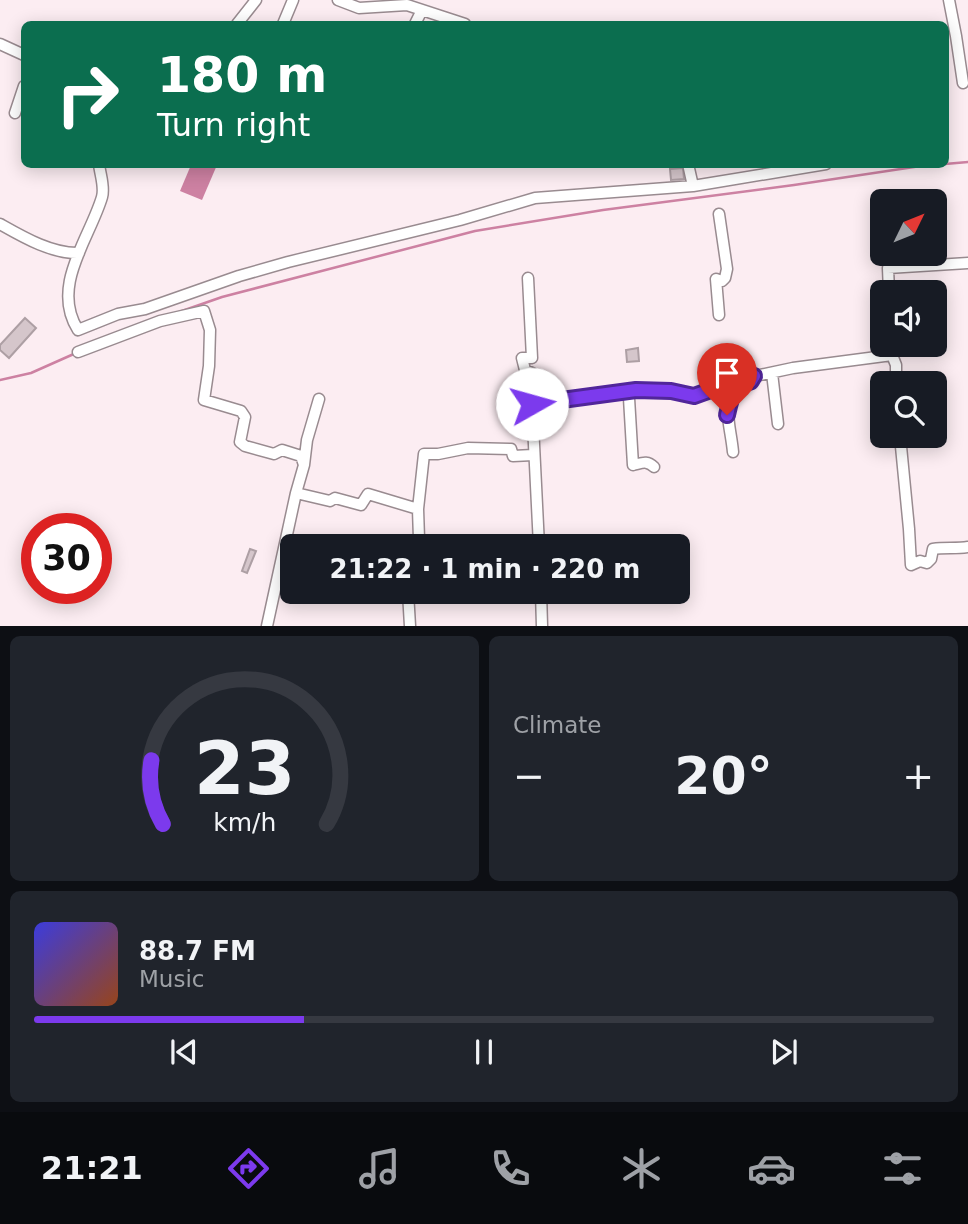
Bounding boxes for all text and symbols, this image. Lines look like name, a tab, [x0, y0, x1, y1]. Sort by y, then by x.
text: 180 m	[157, 47, 327, 104]
icon: right	[42, 49, 133, 140]
text: Turn right	[157, 106, 310, 144]
north arrow	[870, 189, 947, 266]
map controls	[870, 189, 947, 448]
button: sound	[870, 280, 947, 357]
pin	[697, 343, 757, 415]
icon: arrive	[708, 354, 746, 392]
position arrow	[495, 367, 569, 441]
button: search	[870, 371, 947, 448]
speed limit sign: 30	[21, 513, 112, 604]
text: 21:22 · 1 min · 220 m	[330, 554, 640, 584]
text: Climate	[513, 712, 602, 738]
text: 23	[194, 727, 295, 812]
text: 20°	[674, 746, 773, 806]
text: −	[513, 754, 545, 798]
text: +	[902, 754, 934, 798]
text: km/h	[213, 808, 276, 837]
text: 88.7 FM	[139, 936, 256, 966]
text: Music	[139, 966, 204, 992]
icon: previous	[165, 1033, 203, 1071]
icon: pause	[465, 1033, 503, 1071]
icon: next	[765, 1033, 803, 1071]
icon: directions	[224, 1144, 273, 1193]
icon: music	[355, 1144, 404, 1193]
icon: phone	[486, 1144, 535, 1193]
icon: climate	[617, 1144, 666, 1193]
icon: car	[747, 1144, 796, 1193]
icon: filters	[878, 1144, 927, 1193]
text: 21:21	[41, 1149, 143, 1187]

